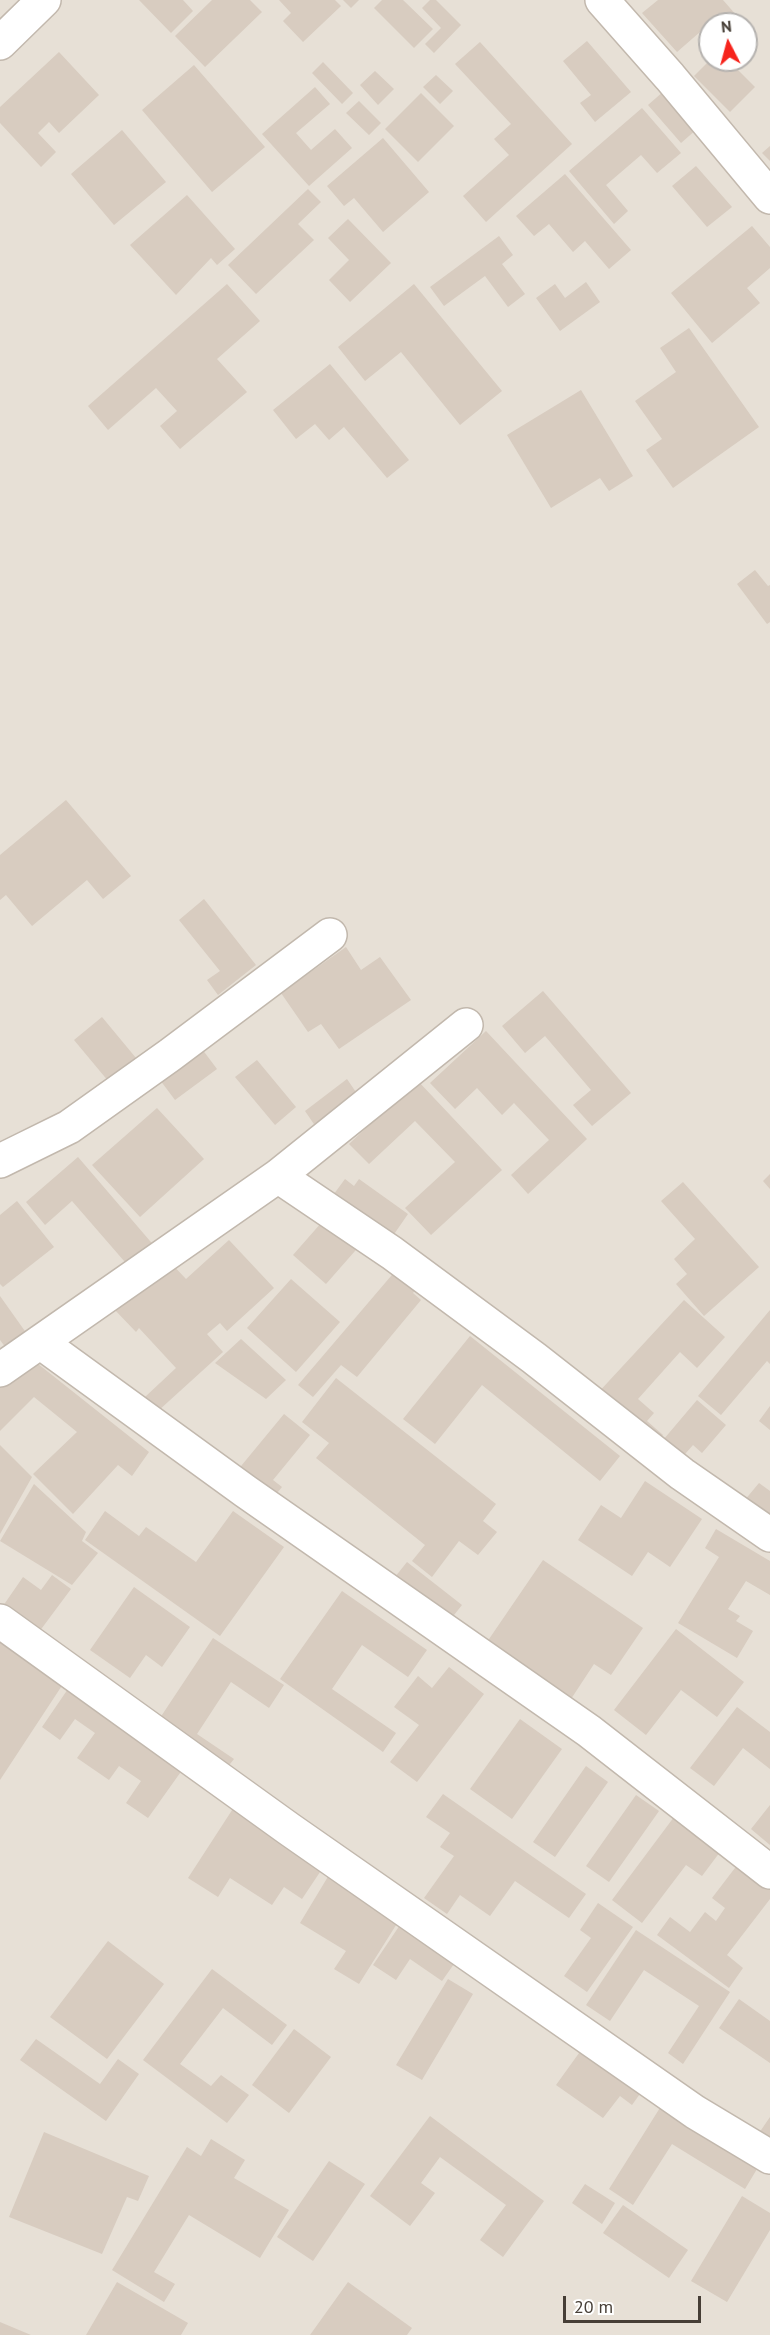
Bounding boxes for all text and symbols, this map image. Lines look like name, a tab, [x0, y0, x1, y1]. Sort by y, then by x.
north arrow	[698, 12, 758, 72]
text: N	[720, 16, 733, 37]
scale bar	[566, 2284, 704, 2322]
text: 20 m	[574, 2295, 613, 2318]

